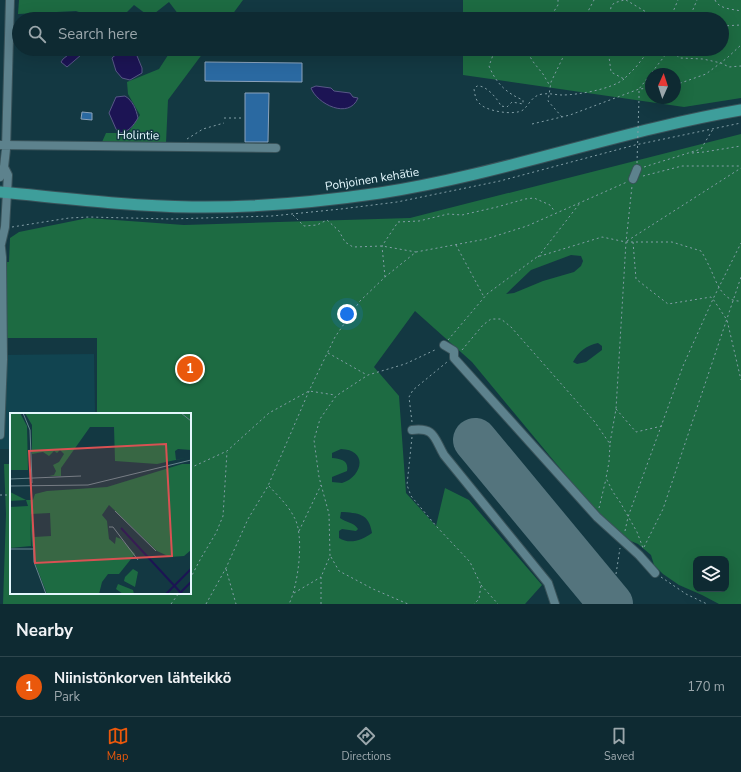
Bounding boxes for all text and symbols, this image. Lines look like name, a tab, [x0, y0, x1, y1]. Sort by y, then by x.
search box	[12, 12, 729, 56]
icon: search	[26, 23, 48, 45]
text: Search here	[58, 24, 138, 44]
north arrow	[645, 68, 681, 104]
street label: Holintie	[117, 127, 159, 143]
street label: Pohjoinen kehätie	[324, 164, 420, 194]
your location	[337, 304, 357, 324]
pin: 1	[177, 354, 203, 384]
inset map	[10, 413, 191, 594]
map controls	[693, 556, 729, 592]
button: layers	[693, 556, 729, 592]
text: Nearby	[16, 619, 73, 642]
text: Niinistönkorven lähteikkö	[54, 668, 231, 688]
text: 1	[25, 678, 33, 696]
text: 170 m	[687, 678, 725, 696]
text: Park	[54, 688, 80, 706]
tab: Map	[107, 725, 129, 764]
tab: Directions	[342, 725, 391, 764]
tab: Saved	[604, 725, 634, 764]

